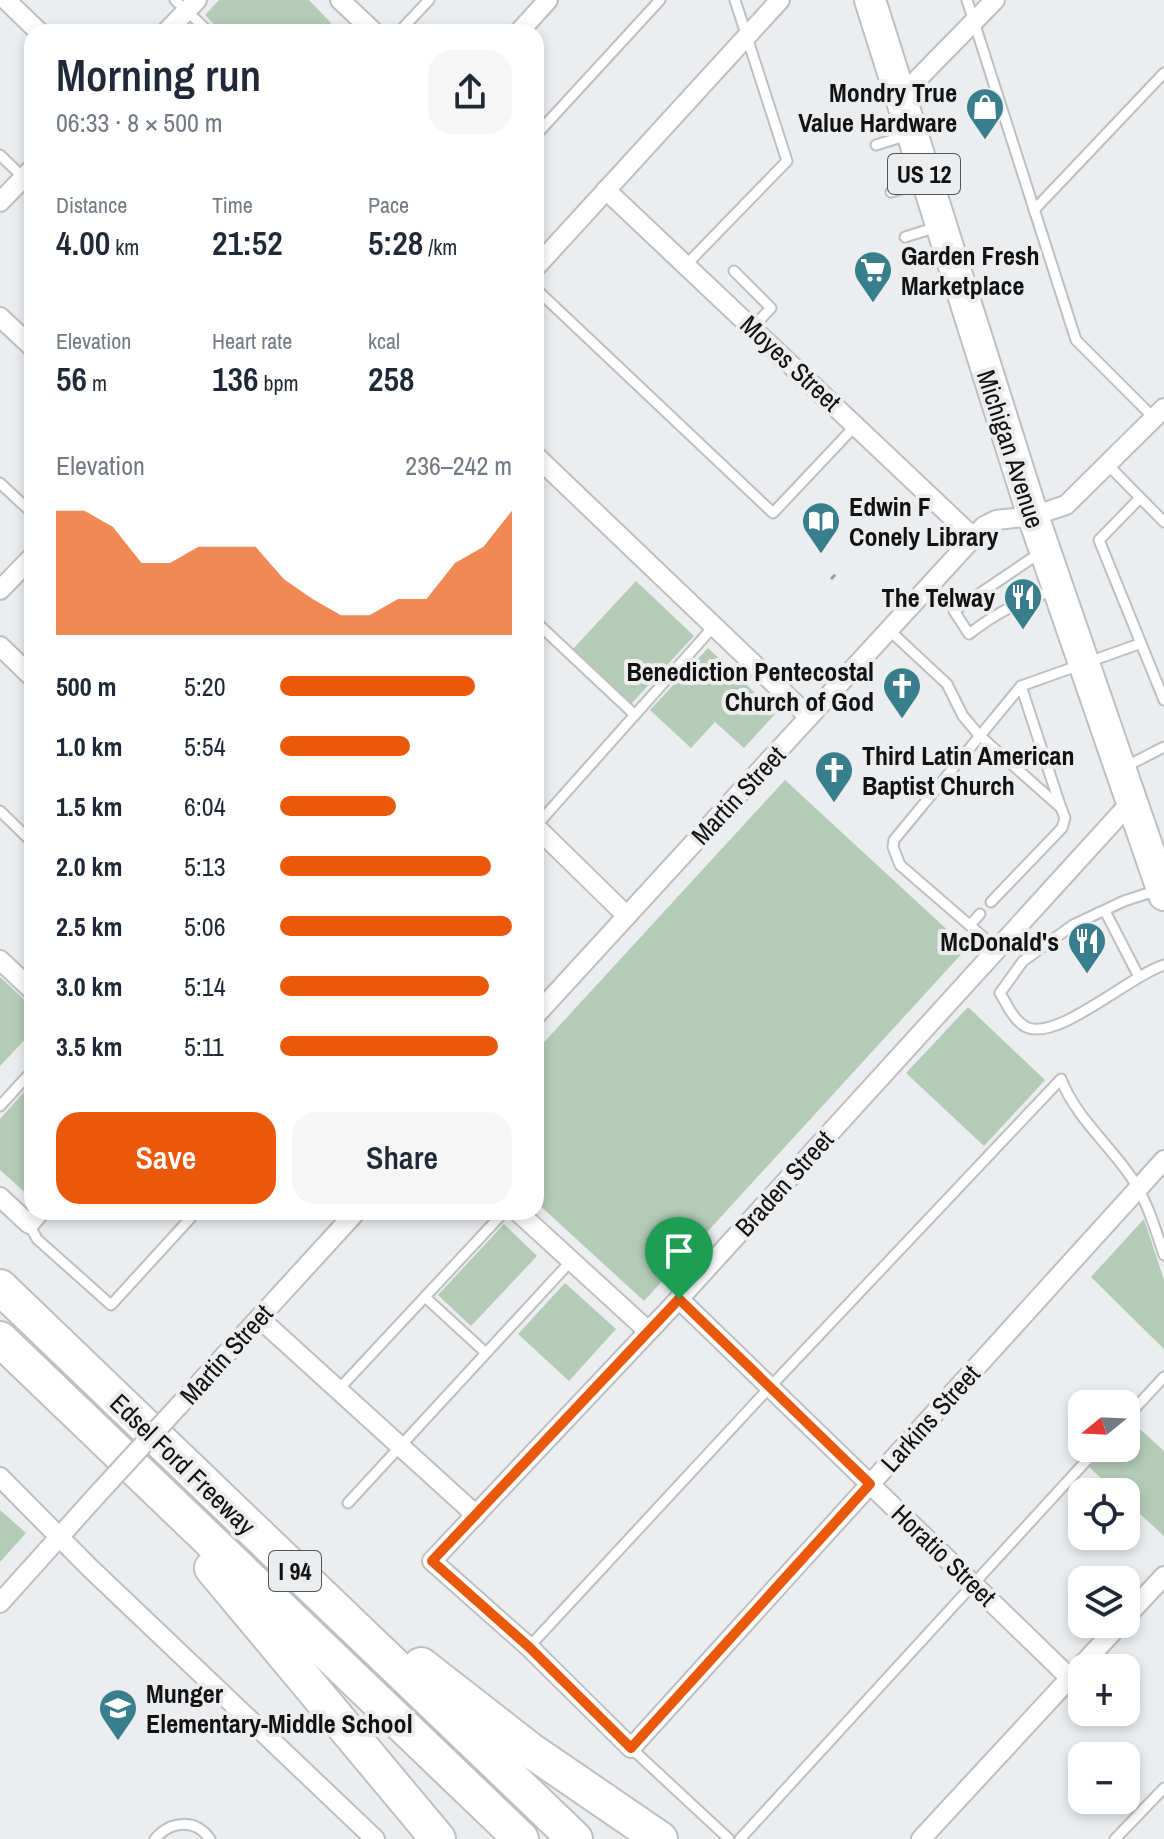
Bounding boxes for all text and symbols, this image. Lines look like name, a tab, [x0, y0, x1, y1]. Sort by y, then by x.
text: Morning run	[56, 45, 261, 105]
button: share	[428, 50, 512, 134]
place label: Mondry True Value Hardware	[798, 75, 957, 140]
shop icon: Mondry True Value Hardware	[964, 86, 1006, 141]
text: 06:33 · 8 × 500 m	[56, 105, 223, 140]
road number: US 12	[888, 154, 960, 194]
text: Distance	[56, 190, 127, 220]
text: Time	[212, 190, 253, 220]
text: Pace	[368, 190, 409, 220]
text: 4.00	[56, 220, 110, 266]
text: 21:52	[212, 220, 283, 266]
text: 5:28	[368, 220, 423, 266]
text: km	[110, 232, 139, 262]
text: /km	[423, 232, 457, 262]
place label: Garden Fresh Marketplace	[901, 238, 1040, 303]
supermarket icon: Garden Fresh Marketplace	[852, 249, 894, 304]
street label: Moyes Street	[733, 307, 849, 419]
text: Elevation	[56, 326, 131, 356]
text: Heart rate	[212, 326, 292, 356]
text: kcal	[368, 326, 400, 356]
text: 56	[56, 356, 87, 402]
text: 136	[212, 356, 259, 402]
text: 258	[368, 356, 415, 402]
street label: Michigan Avenue	[969, 365, 1053, 533]
text: m	[87, 368, 107, 398]
text: bpm	[259, 368, 299, 398]
text: Elevation	[56, 448, 145, 483]
text: 236–242 m	[405, 448, 512, 483]
place label: Edwin F Conely Library	[849, 489, 998, 554]
library icon: Edwin F Conely Library	[800, 500, 842, 555]
restaurant icon: The Telway	[1002, 576, 1044, 631]
place label: The Telway	[882, 580, 995, 615]
place label: Benediction Pentecostal Church of God	[626, 654, 874, 719]
church icon: Benediction Pentecostal Church of God	[881, 665, 923, 720]
text: 500 m	[56, 669, 116, 704]
text: 5:20	[184, 669, 226, 704]
text: 1.0 km	[56, 729, 122, 764]
text: 5:54	[184, 729, 226, 764]
street label: Martin Street	[683, 738, 793, 852]
place label: Third Latin American Baptist Church	[862, 738, 1074, 803]
church icon: Third Latin American Baptist Church	[813, 749, 855, 804]
text: 1.5 km	[56, 789, 122, 824]
text: 6:04	[184, 789, 226, 824]
text: 2.0 km	[56, 849, 122, 884]
text: 5:13	[184, 849, 226, 884]
text: 2.5 km	[56, 909, 122, 944]
text: 5:06	[184, 909, 226, 944]
restaurant icon: McDonald's	[1066, 920, 1108, 975]
place label: McDonald's	[940, 924, 1059, 959]
text: 3.0 km	[56, 969, 122, 1004]
text: 5:14	[184, 969, 226, 1004]
text: 3.5 km	[56, 1029, 122, 1064]
text: 5:11	[184, 1029, 224, 1064]
button: Save	[56, 1112, 276, 1204]
button: Share	[292, 1112, 512, 1204]
street label: Braden Street	[727, 1122, 841, 1244]
pin	[645, 1217, 713, 1299]
icon: arrive	[657, 1229, 701, 1273]
street label: Martin Street	[172, 1296, 280, 1412]
street label: Larkins Street	[873, 1357, 987, 1479]
street label: Edsel Ford Freeway	[103, 1386, 264, 1543]
north arrow	[1068, 1390, 1140, 1462]
map controls	[1068, 1390, 1140, 1814]
button: locate	[1068, 1478, 1140, 1550]
street label: Horatio Street	[884, 1496, 1004, 1614]
road number: I 94	[269, 1551, 321, 1591]
button: layers	[1068, 1566, 1140, 1638]
button: +	[1068, 1654, 1140, 1726]
place label: Munger Elementary-Middle School	[146, 1676, 413, 1741]
school or university icon: Munger Elementary-Middle School	[97, 1687, 139, 1742]
button: −	[1068, 1742, 1140, 1814]

